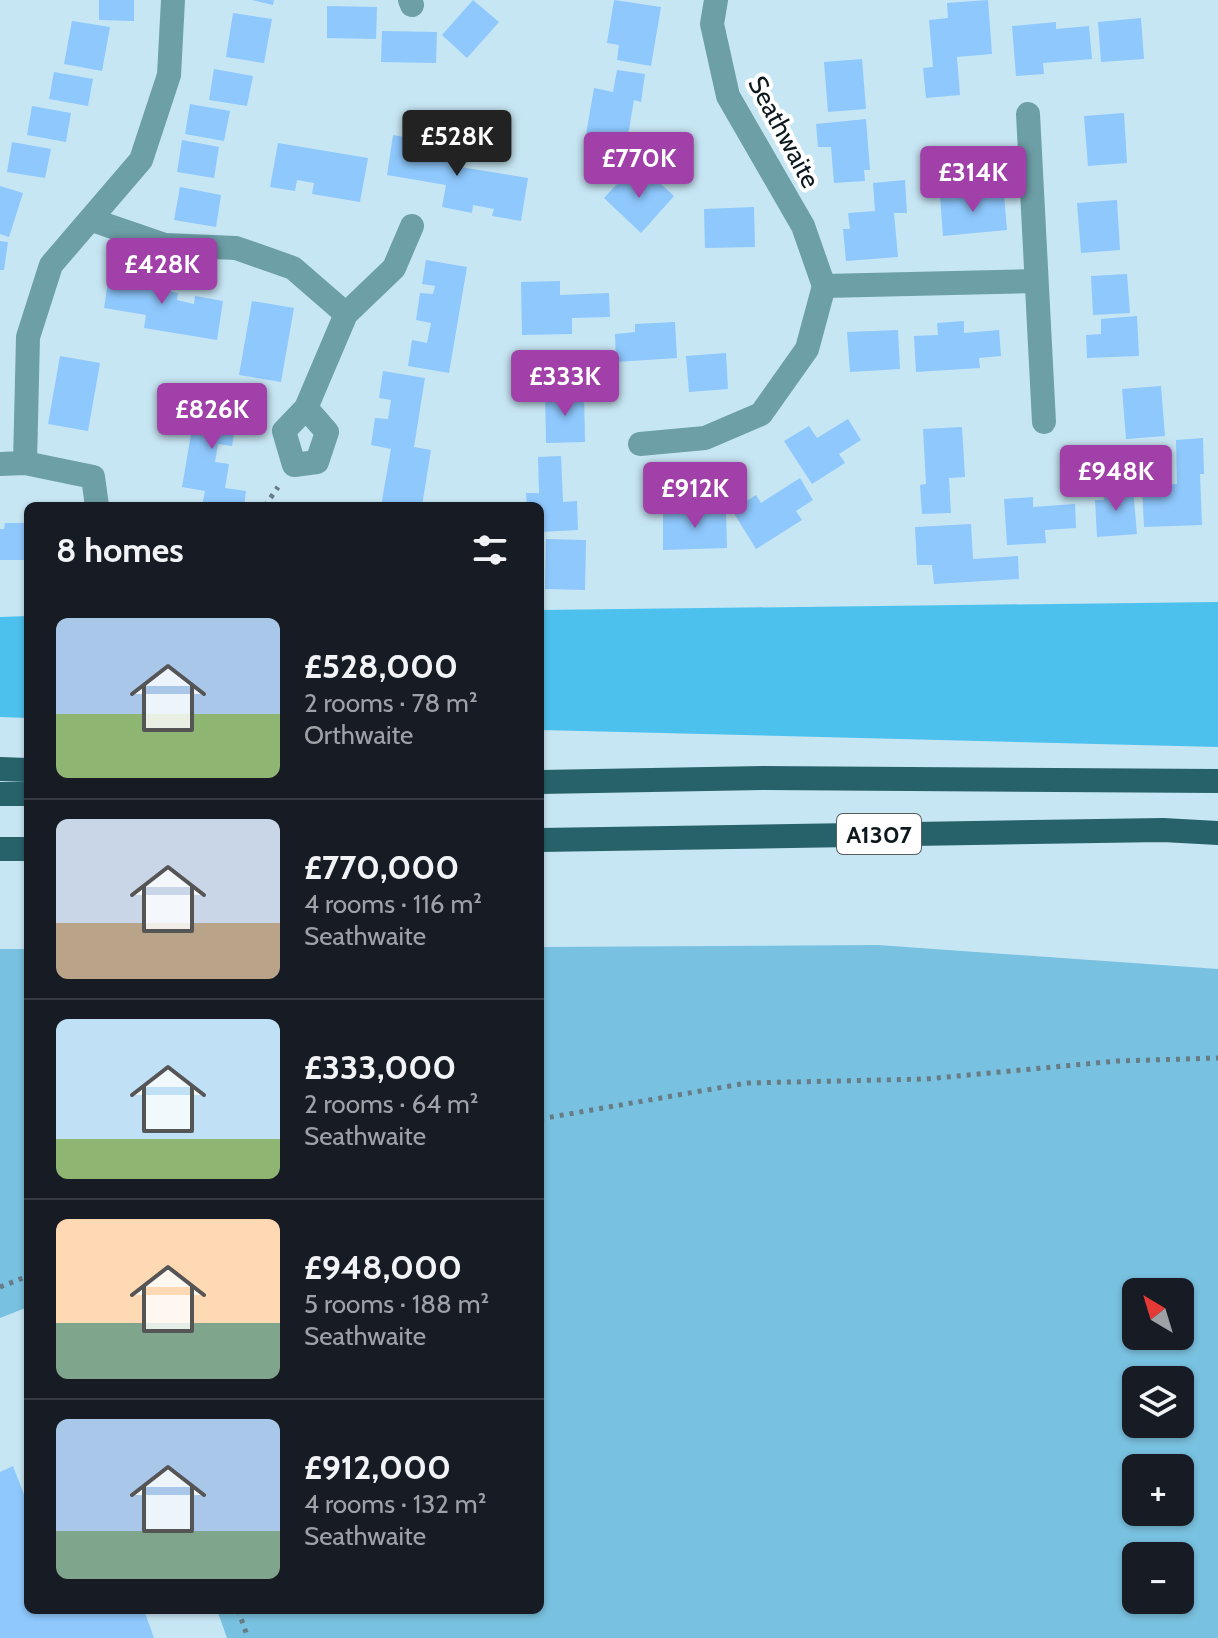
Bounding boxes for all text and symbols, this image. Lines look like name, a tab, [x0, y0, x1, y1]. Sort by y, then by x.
street label: Seathwaite	[741, 71, 827, 193]
pin: £528K	[401, 110, 513, 178]
text: £528K	[420, 120, 494, 152]
pin: £770K	[583, 132, 695, 200]
text: £770K	[602, 142, 676, 174]
pin: £314K	[917, 146, 1029, 214]
text: £314K	[938, 156, 1008, 188]
pin: £428K	[106, 238, 218, 306]
text: £428K	[124, 248, 200, 280]
pin: £333K	[509, 350, 621, 418]
text: £333K	[529, 360, 601, 392]
pin: £826K	[156, 383, 268, 451]
text: £826K	[175, 393, 249, 425]
pin: £948K	[1060, 445, 1172, 513]
text: £948K	[1078, 455, 1154, 487]
pin: £912K	[639, 462, 751, 530]
text: £912K	[661, 472, 729, 504]
icon: filters	[468, 528, 512, 572]
text: 8 homes	[56, 529, 184, 571]
text: £528,000	[304, 645, 458, 687]
icon: home	[120, 650, 216, 746]
text: 2 rooms · 78 m²	[304, 687, 478, 719]
text: Orthwaite	[304, 719, 413, 751]
road number: A1307	[837, 814, 921, 854]
text: £770,000	[304, 846, 459, 888]
icon: home	[120, 851, 216, 947]
text: 4 rooms · 116 m²	[304, 888, 482, 920]
text: Seathwaite	[304, 920, 426, 952]
text: £333,000	[304, 1046, 456, 1088]
icon: home	[120, 1051, 216, 1147]
text: 2 rooms · 64 m²	[304, 1088, 479, 1120]
text: Seathwaite	[304, 1120, 426, 1152]
text: £948,000	[304, 1246, 462, 1288]
icon: home	[120, 1251, 216, 1347]
north arrow	[1122, 1278, 1194, 1350]
map controls	[1122, 1278, 1194, 1614]
text: 5 rooms · 188 m²	[304, 1288, 489, 1320]
text: Seathwaite	[304, 1320, 426, 1352]
button: layers	[1122, 1366, 1194, 1438]
text: £912,000	[304, 1446, 451, 1488]
icon: home	[120, 1451, 216, 1547]
button: +	[1122, 1454, 1194, 1526]
text: 4 rooms · 132 m²	[304, 1488, 486, 1520]
text: Seathwaite	[304, 1520, 426, 1552]
button: −	[1122, 1542, 1194, 1614]

